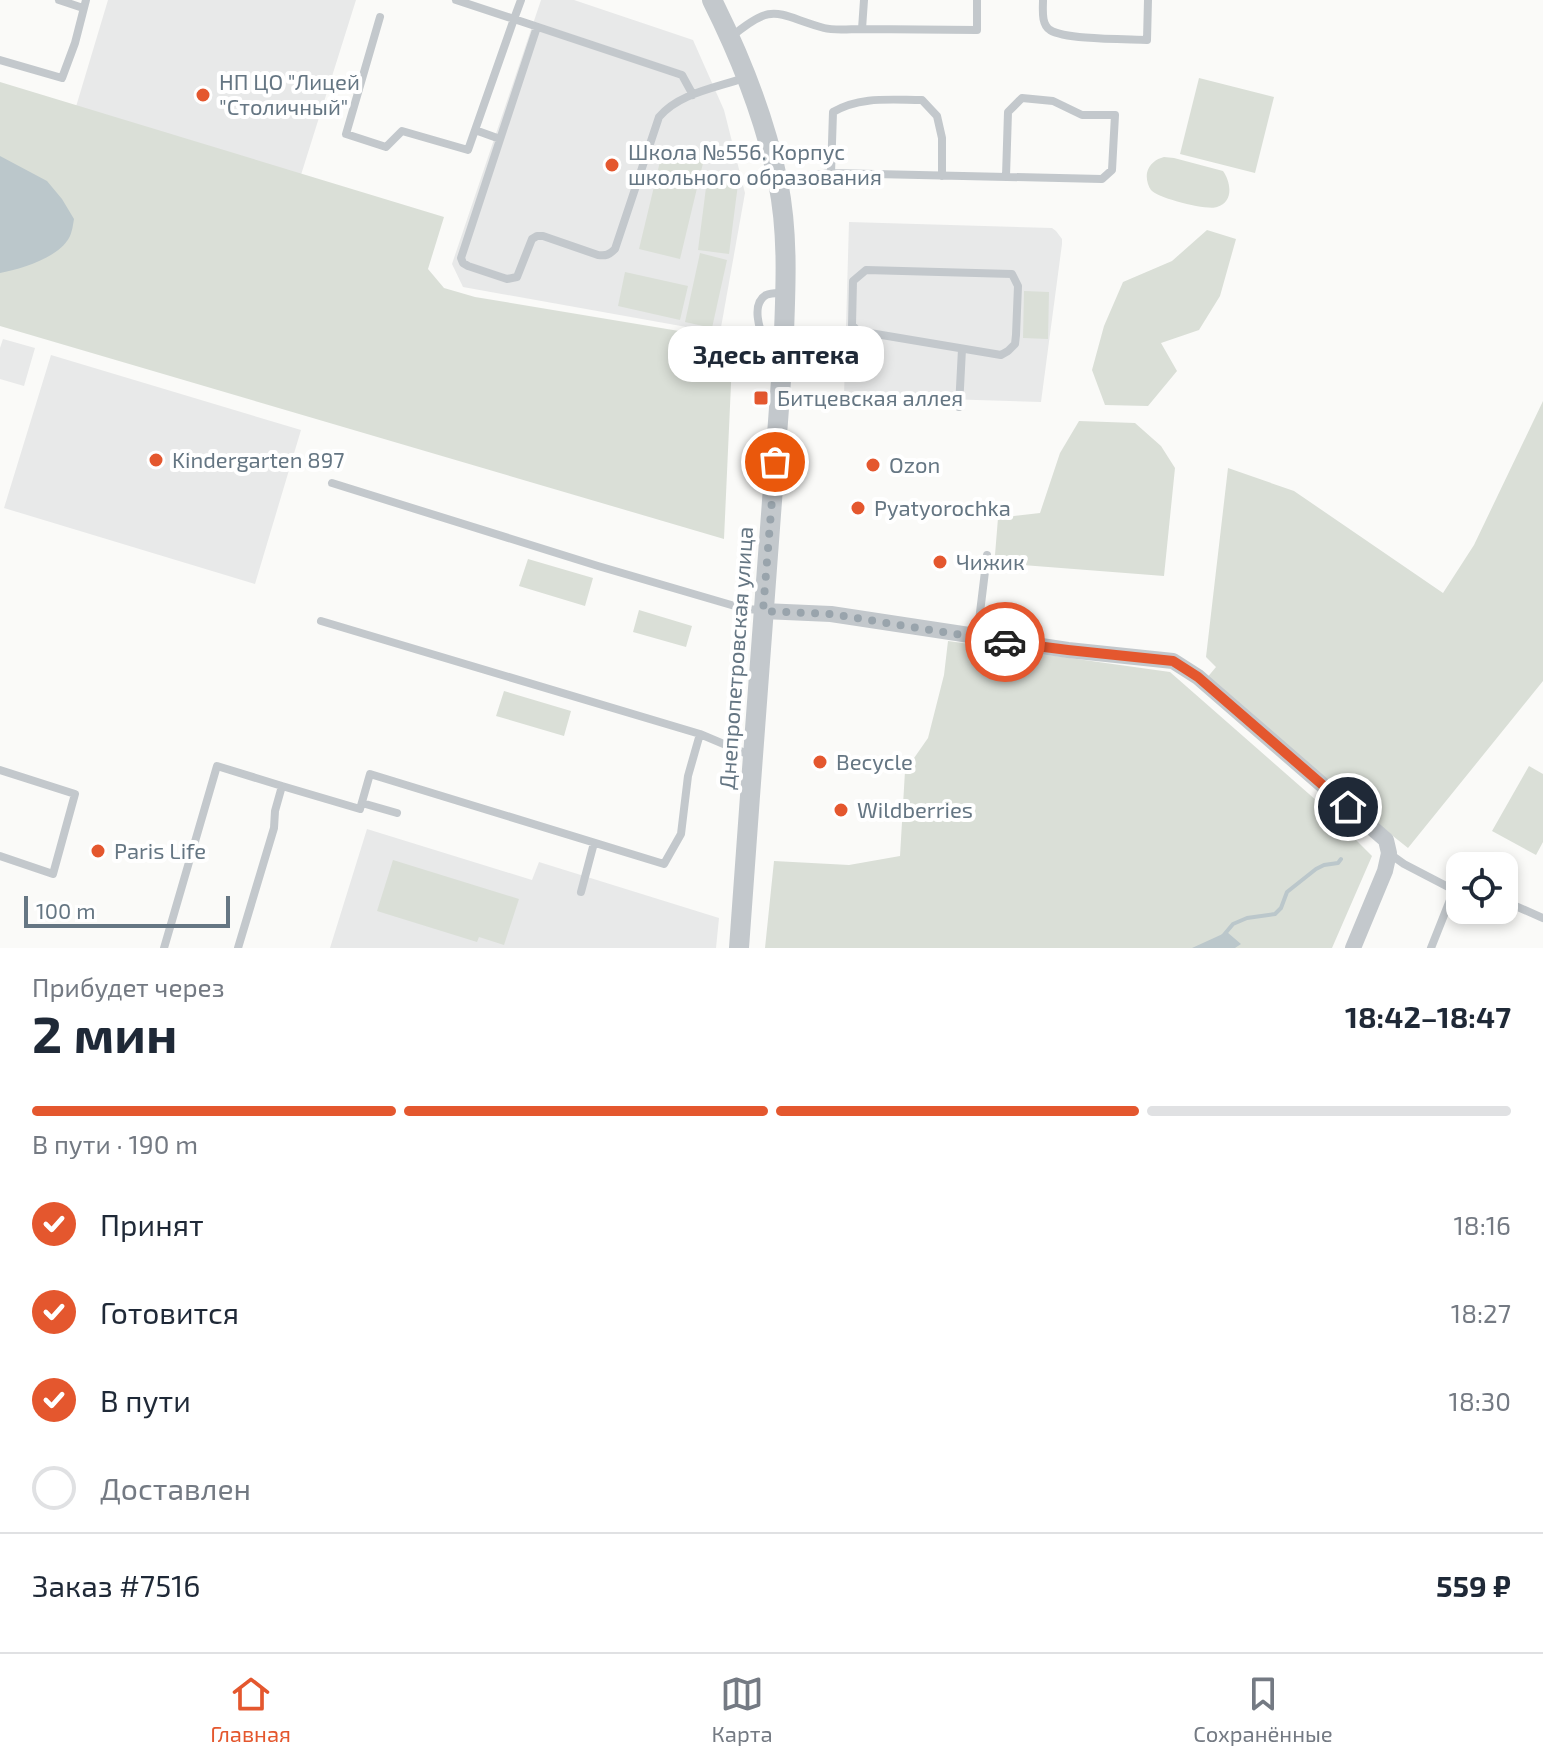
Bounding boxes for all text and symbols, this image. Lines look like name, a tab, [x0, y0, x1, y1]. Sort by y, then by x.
place label: НП ЦО "Лицей "Столичный"	[219, 68, 360, 119]
marker: НП ЦО "Лицей "Столичный"	[194, 86, 212, 104]
place label: Школа №556. Корпус школьного образования	[628, 138, 882, 189]
marker: Школа №556. Корпус школьного образования	[603, 156, 621, 174]
callout: Здесь аптека	[667, 326, 883, 382]
text: Здесь аптека	[693, 338, 859, 369]
place label: Битцевская аллея	[777, 384, 963, 410]
marker: Битцевская аллея	[752, 389, 770, 407]
pin	[741, 428, 809, 496]
icon: bag	[753, 440, 797, 484]
place label: Kindergarten 897	[172, 446, 345, 472]
marker: Kindergarten 897	[147, 451, 165, 469]
place label: Ozon	[889, 451, 940, 477]
marker: Ozon	[864, 456, 882, 474]
place label: Pyatyorochka	[874, 494, 1011, 520]
marker: Pyatyorochka	[849, 499, 867, 517]
street label: Днепропетровская улица	[713, 526, 758, 790]
place label: Чижик	[956, 548, 1025, 574]
marker: Чижик	[931, 553, 949, 571]
courier	[965, 602, 1045, 682]
icon: car	[983, 620, 1027, 664]
place label: Becycle	[836, 748, 913, 774]
marker: Becycle	[811, 753, 829, 771]
pin	[1314, 773, 1382, 841]
icon: home	[1326, 785, 1370, 829]
place label: Wildberries	[857, 796, 973, 822]
marker: Wildberries	[832, 801, 850, 819]
place label: Paris Life	[114, 837, 206, 863]
marker: Paris Life	[89, 842, 107, 860]
map controls	[1446, 852, 1518, 924]
button: locate	[1446, 852, 1518, 924]
scale bar	[24, 892, 230, 928]
text: 100 m	[36, 897, 95, 923]
text: Прибудет через	[32, 971, 225, 1002]
text: 18:42–18:47	[1345, 998, 1511, 1034]
text: 2 мин	[32, 1001, 177, 1063]
text: В пути · 190 m	[32, 1128, 198, 1159]
icon: check	[32, 1202, 76, 1246]
text: Принят	[100, 1206, 204, 1242]
text: 18:16	[1454, 1209, 1511, 1240]
icon: check	[32, 1290, 76, 1334]
text: Готовится	[100, 1294, 239, 1330]
text: 18:27	[1451, 1297, 1511, 1328]
icon: check	[32, 1378, 76, 1422]
text: В пути	[100, 1382, 191, 1418]
text: 18:30	[1449, 1385, 1511, 1416]
text: Доставлен	[100, 1470, 251, 1506]
text: Заказ #7516	[32, 1567, 200, 1603]
text: 559 ₽	[1436, 1567, 1511, 1603]
tab: Главная	[210, 1672, 291, 1746]
tab: Карта	[712, 1672, 773, 1746]
tab: Сохранённые	[1193, 1672, 1333, 1746]

